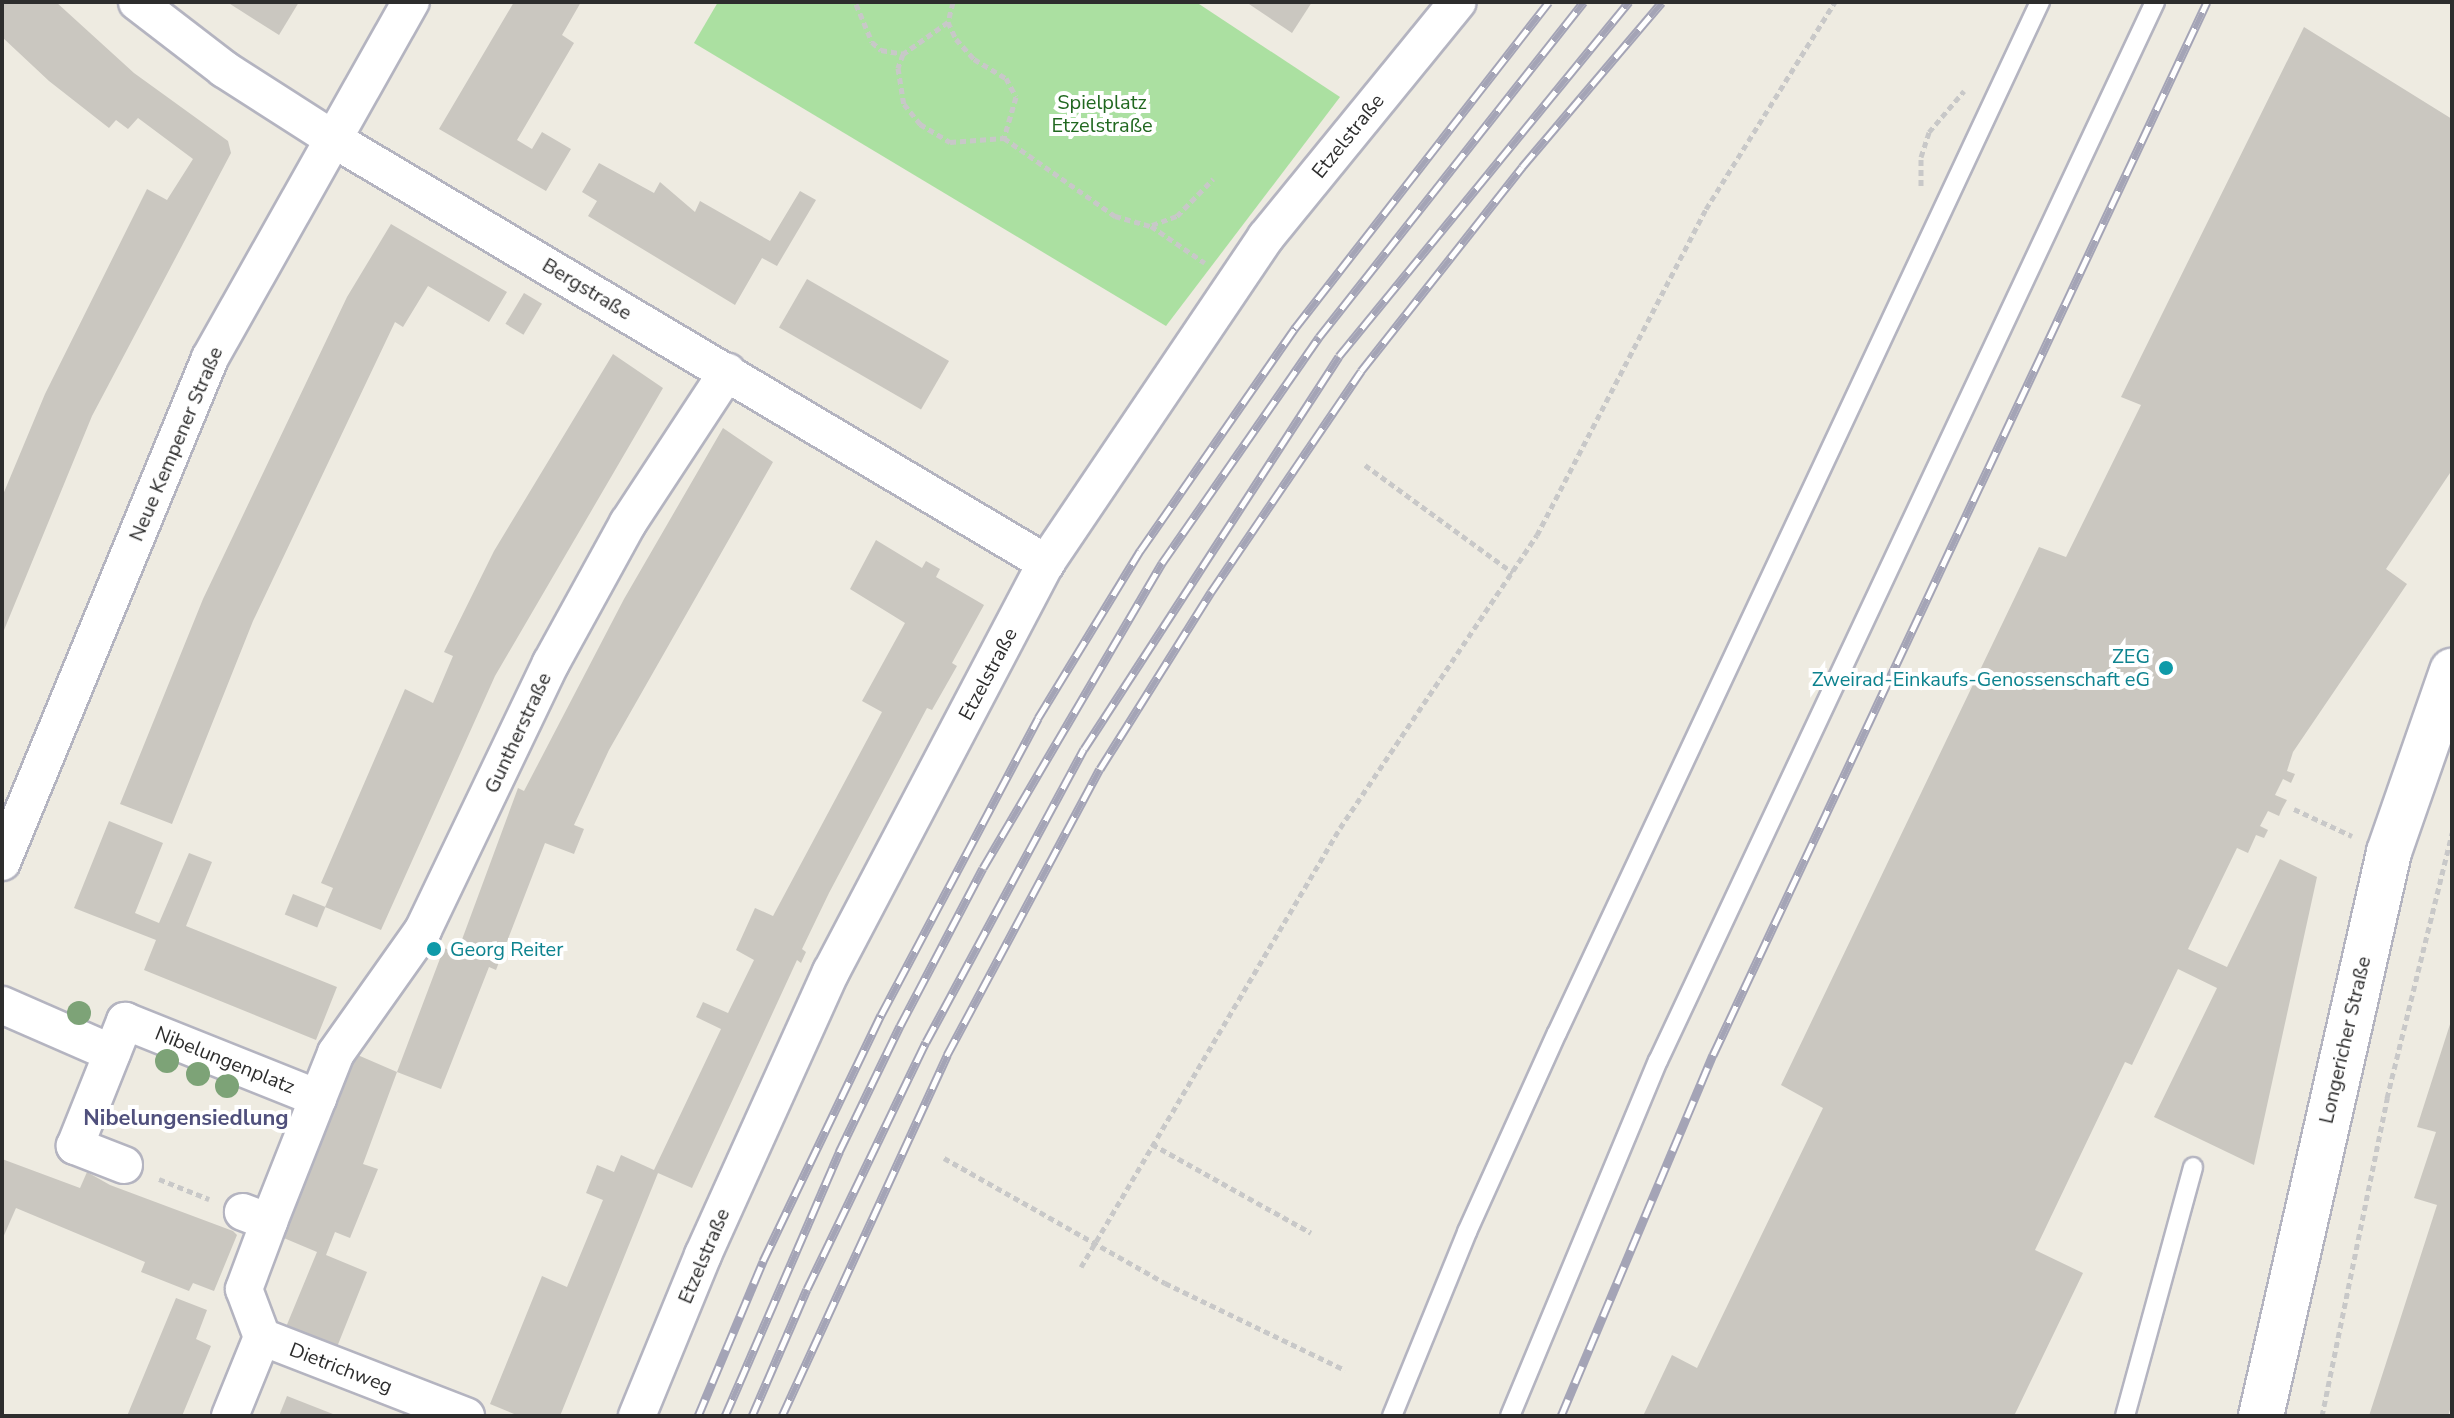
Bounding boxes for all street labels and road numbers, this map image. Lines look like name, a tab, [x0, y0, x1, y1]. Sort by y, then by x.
street label: Etzelstraße	[1307, 89, 1389, 183]
street label: Bergstraße	[538, 253, 636, 325]
street label: Neue Kempener Straße	[124, 343, 228, 545]
street label: Etzelstraße	[954, 624, 1022, 724]
street label: Guntherstraße	[480, 669, 556, 797]
street label: Longericher Straße	[2314, 954, 2376, 1126]
street label: Nibelungenplatz	[152, 1021, 298, 1099]
street label: Etzelstraße	[673, 1205, 735, 1307]
street label: Dietrichweg	[286, 1337, 396, 1399]

